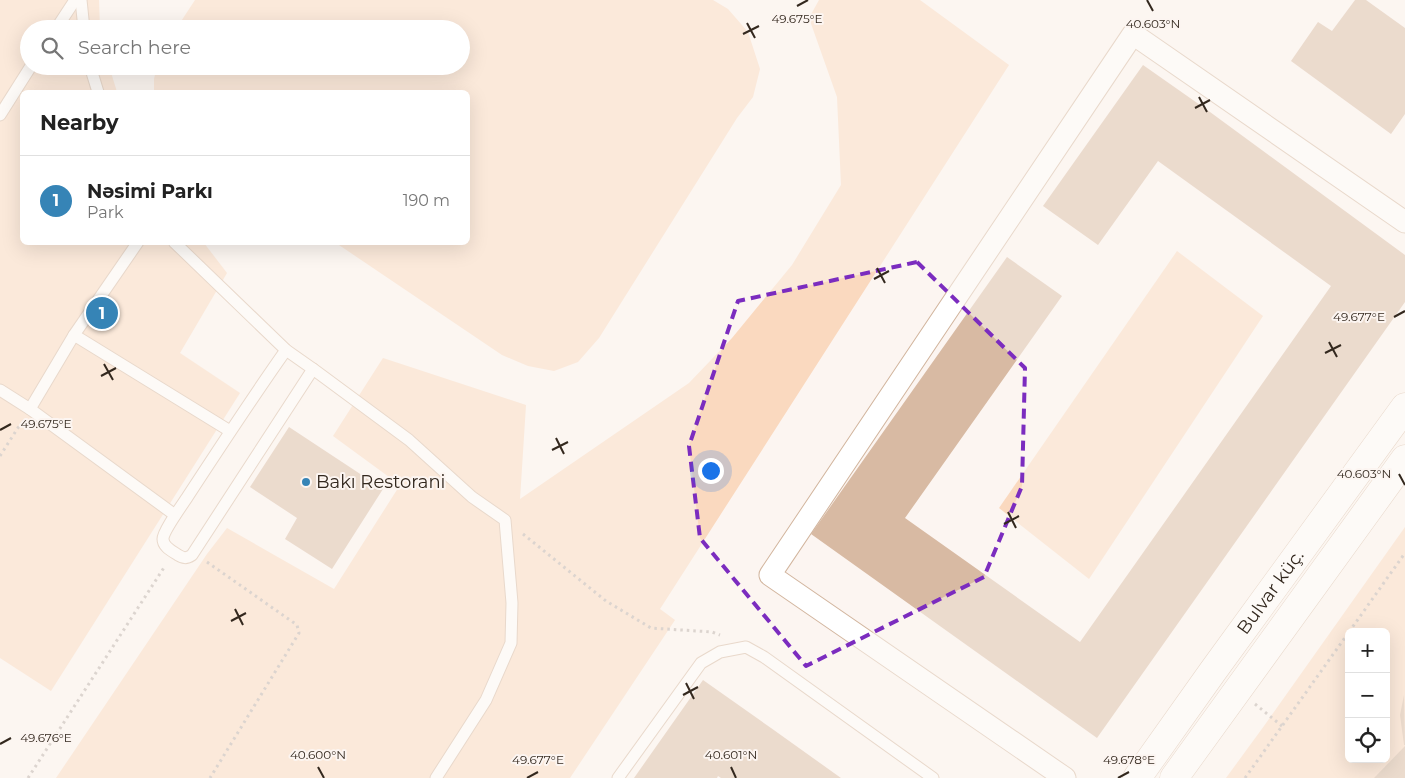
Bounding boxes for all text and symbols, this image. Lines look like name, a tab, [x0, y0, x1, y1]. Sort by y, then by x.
text: 49.675°E	[771, 11, 823, 26]
text: 40.603°N	[1126, 16, 1180, 31]
search box	[20, 20, 470, 75]
icon: search	[38, 34, 66, 62]
text: Search here	[78, 36, 191, 59]
text: Nearby	[40, 110, 119, 135]
text: Nəsimi Parkı	[87, 180, 213, 203]
text: 1	[53, 191, 59, 210]
text: 190 m	[403, 191, 450, 210]
text: Park	[87, 203, 124, 222]
pin: 1	[86, 294, 118, 332]
text: 49.677°E	[1333, 309, 1385, 324]
text: 49.675°E	[20, 416, 72, 431]
your location	[698, 458, 724, 484]
text: 40.603°N	[1337, 466, 1391, 481]
place label: Bakı Restorani	[316, 471, 445, 493]
marker: Bakı Restorani	[300, 476, 312, 488]
street label: Bulvar küç.	[1232, 545, 1309, 639]
map controls	[1345, 628, 1390, 763]
button: +	[1345, 628, 1390, 673]
button: −	[1345, 673, 1390, 718]
button: locate	[1345, 718, 1390, 763]
text: 49.676°E	[20, 730, 72, 745]
text: 40.600°N	[290, 747, 346, 762]
text: 40.601°N	[705, 747, 757, 762]
text: 49.677°E	[512, 752, 564, 767]
text: 49.678°E	[1103, 752, 1155, 767]

